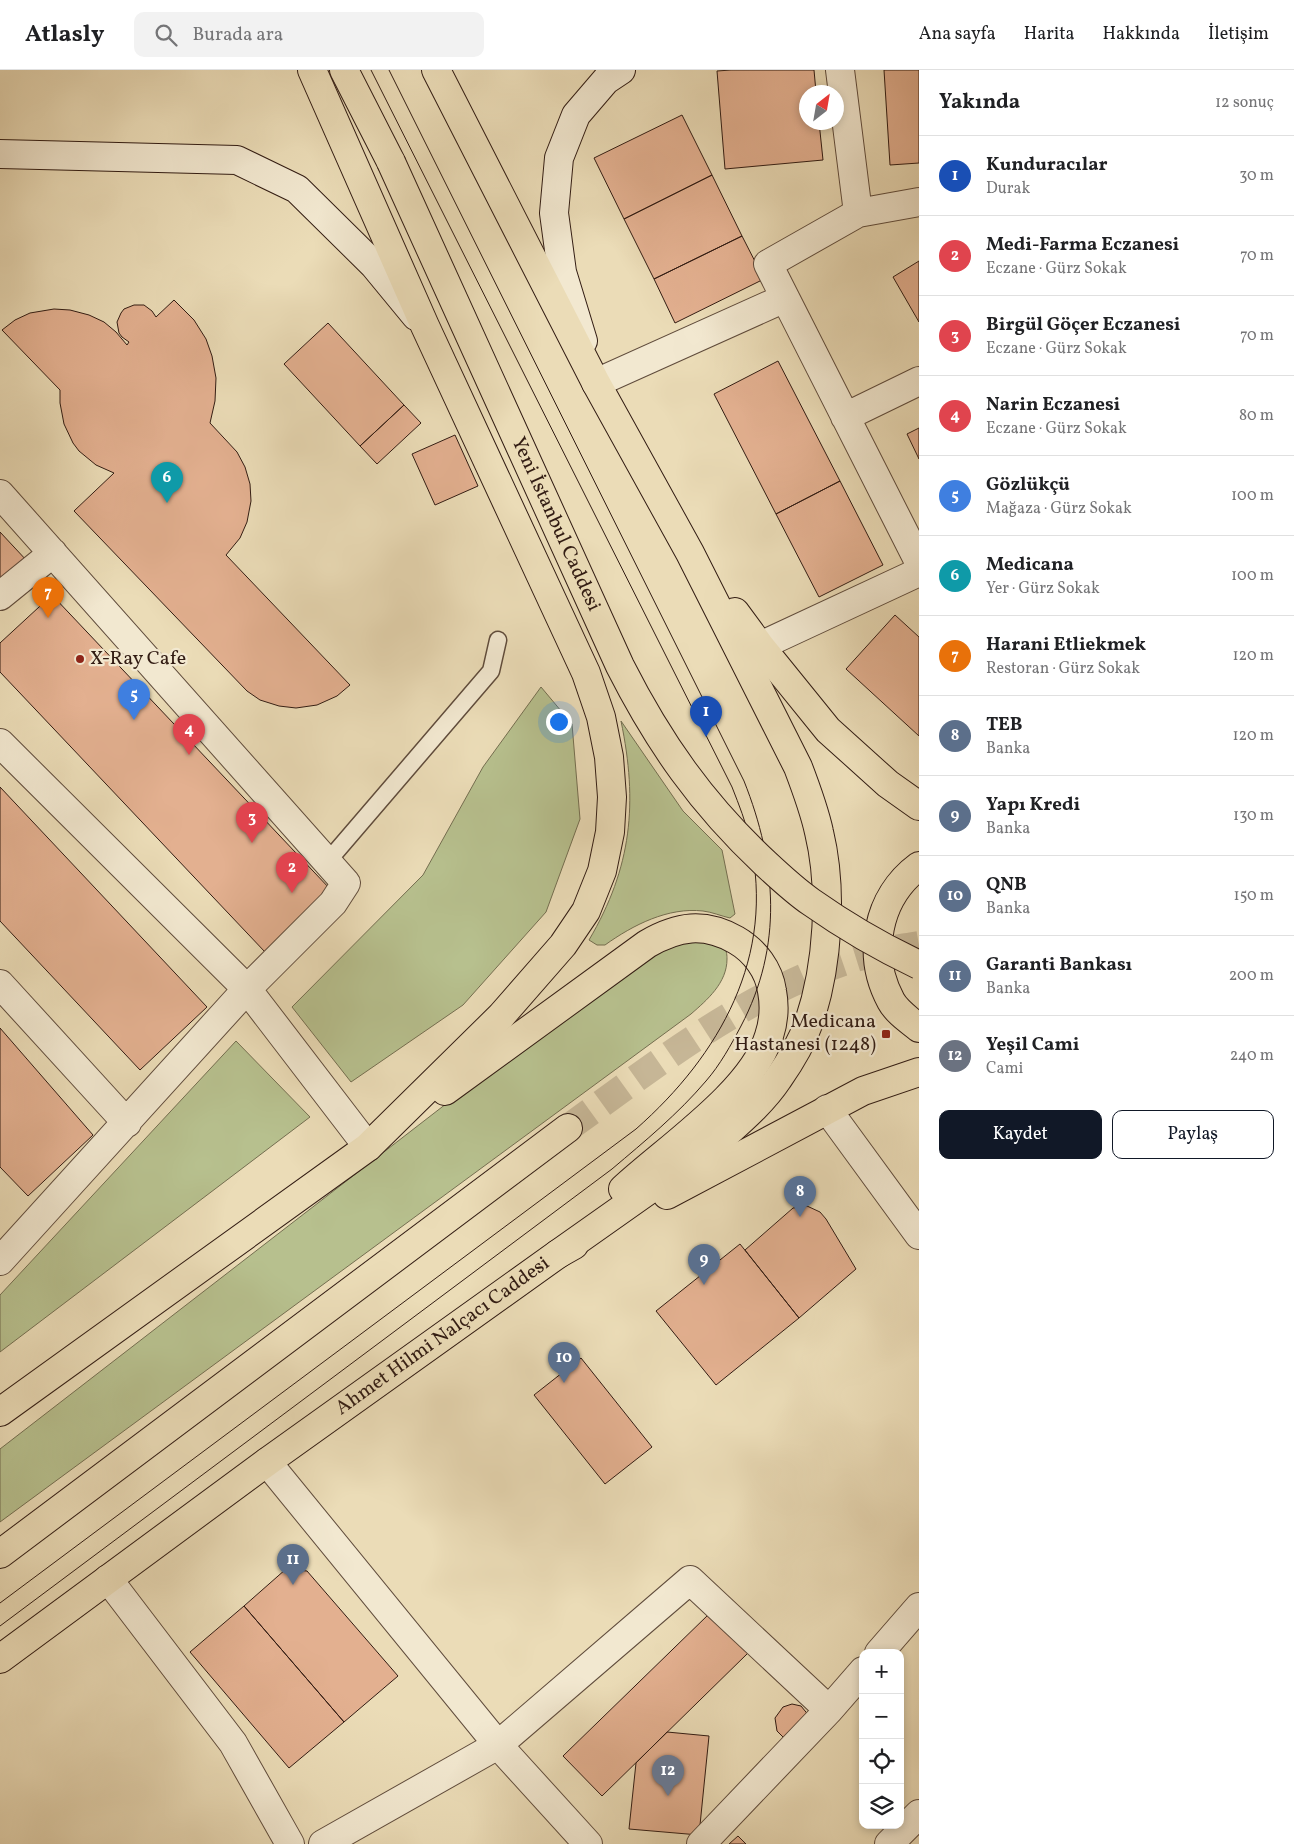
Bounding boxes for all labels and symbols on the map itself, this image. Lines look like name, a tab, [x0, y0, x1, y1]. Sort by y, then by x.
north arrow	[799, 85, 844, 130]
street label: Yeni İstanbul Caddesi	[504, 433, 607, 616]
pin: 6	[151, 462, 183, 503]
pin: 7	[32, 577, 64, 618]
place label: X-Ray Cafe	[90, 645, 186, 673]
marker: X-Ray Cafe	[74, 653, 86, 665]
pin: 5	[118, 679, 150, 720]
pin: 1	[690, 696, 722, 737]
your location	[546, 709, 572, 735]
pin: 4	[173, 714, 205, 755]
pin: 3	[236, 802, 268, 843]
pin: 2	[276, 852, 308, 893]
place label: Medicana Hastanesi (1248)	[734, 1008, 876, 1059]
marker: Medicana Hastanesi (1248)	[880, 1028, 892, 1040]
pin: 8	[784, 1176, 816, 1217]
pin: 9	[688, 1244, 720, 1285]
street label: Ahmet Hilmi Nalçacı Caddesi	[330, 1250, 556, 1423]
pin: 10	[548, 1342, 580, 1383]
pin: 11	[277, 1544, 309, 1585]
pin: 12	[652, 1755, 684, 1796]

